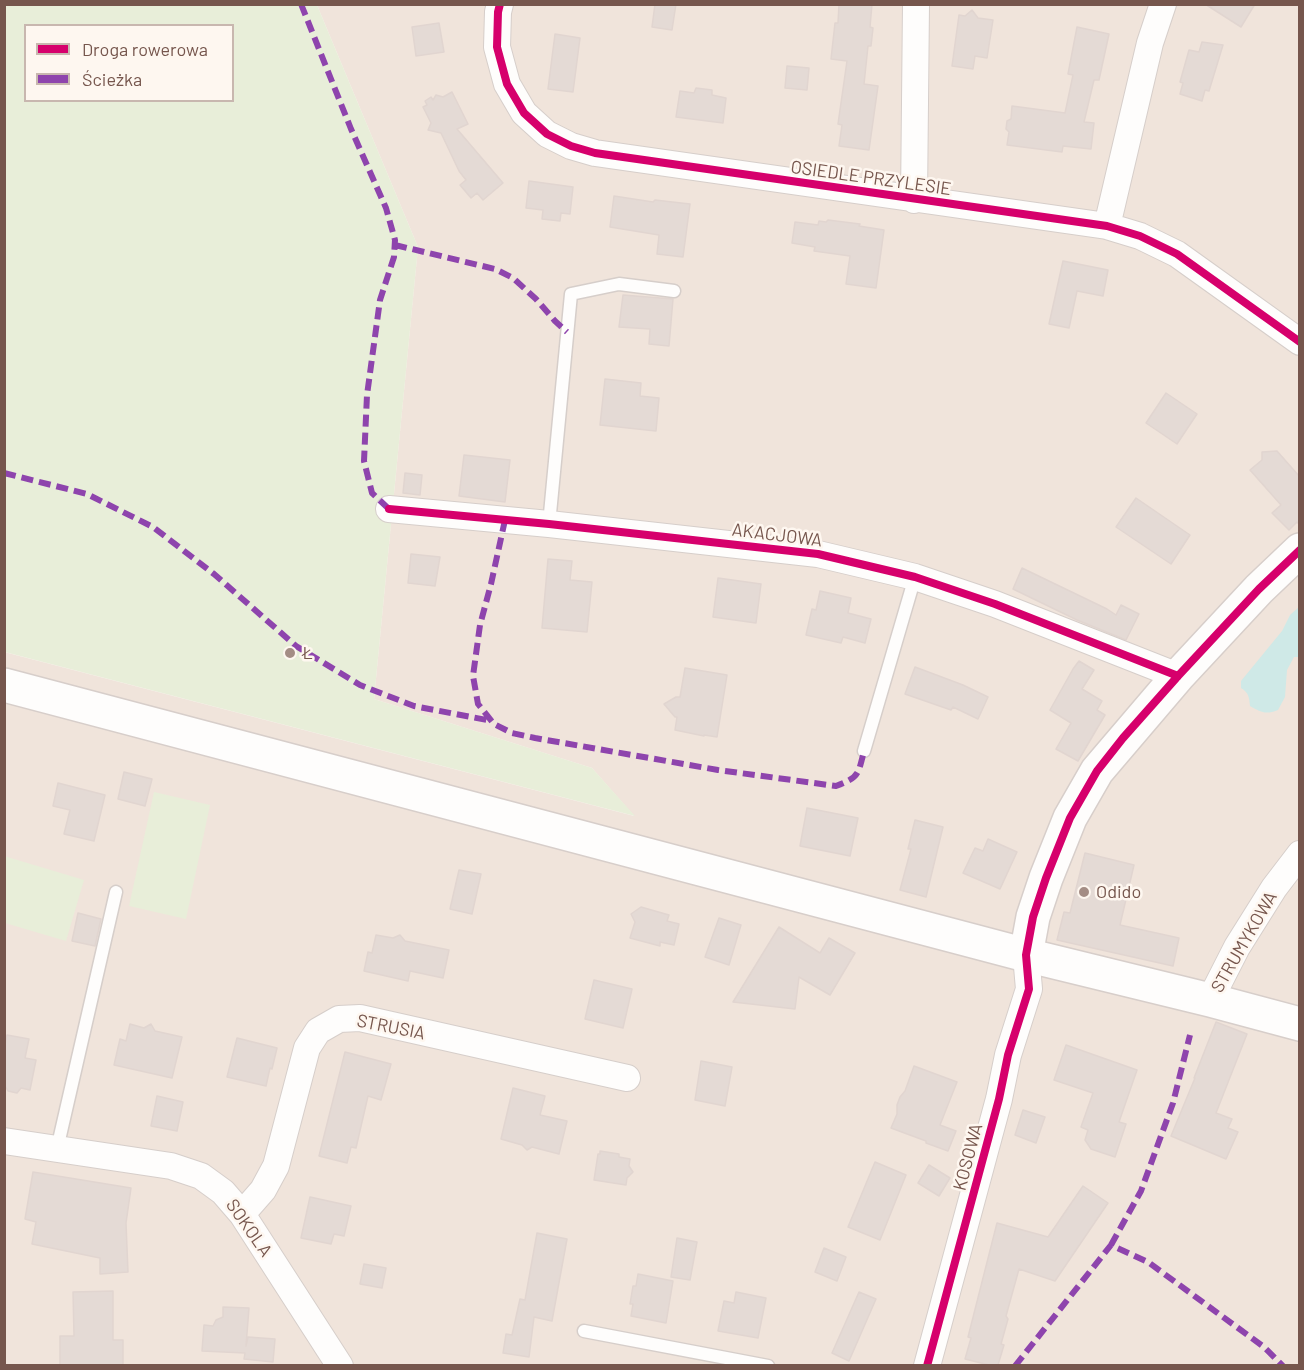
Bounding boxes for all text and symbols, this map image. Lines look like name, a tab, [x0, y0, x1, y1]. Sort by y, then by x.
legend	[24, 24, 234, 102]
text: Droga rowerowa	[82, 38, 208, 60]
text: Ścieżka	[82, 68, 142, 90]
street label: OSIEDLE PRZYLESIE	[789, 156, 953, 200]
street label: AKACJOWA	[731, 519, 823, 551]
place label: Ł	[302, 642, 313, 664]
marker: Ł	[283, 646, 297, 660]
place label: Odido	[1096, 881, 1141, 903]
marker: Odido	[1077, 885, 1091, 899]
street label: STRUMYKOWA	[1206, 888, 1282, 996]
street label: STRUSIA	[355, 1010, 427, 1044]
street label: KOSOWA	[949, 1121, 987, 1193]
street label: SOKOLA	[221, 1195, 277, 1261]

